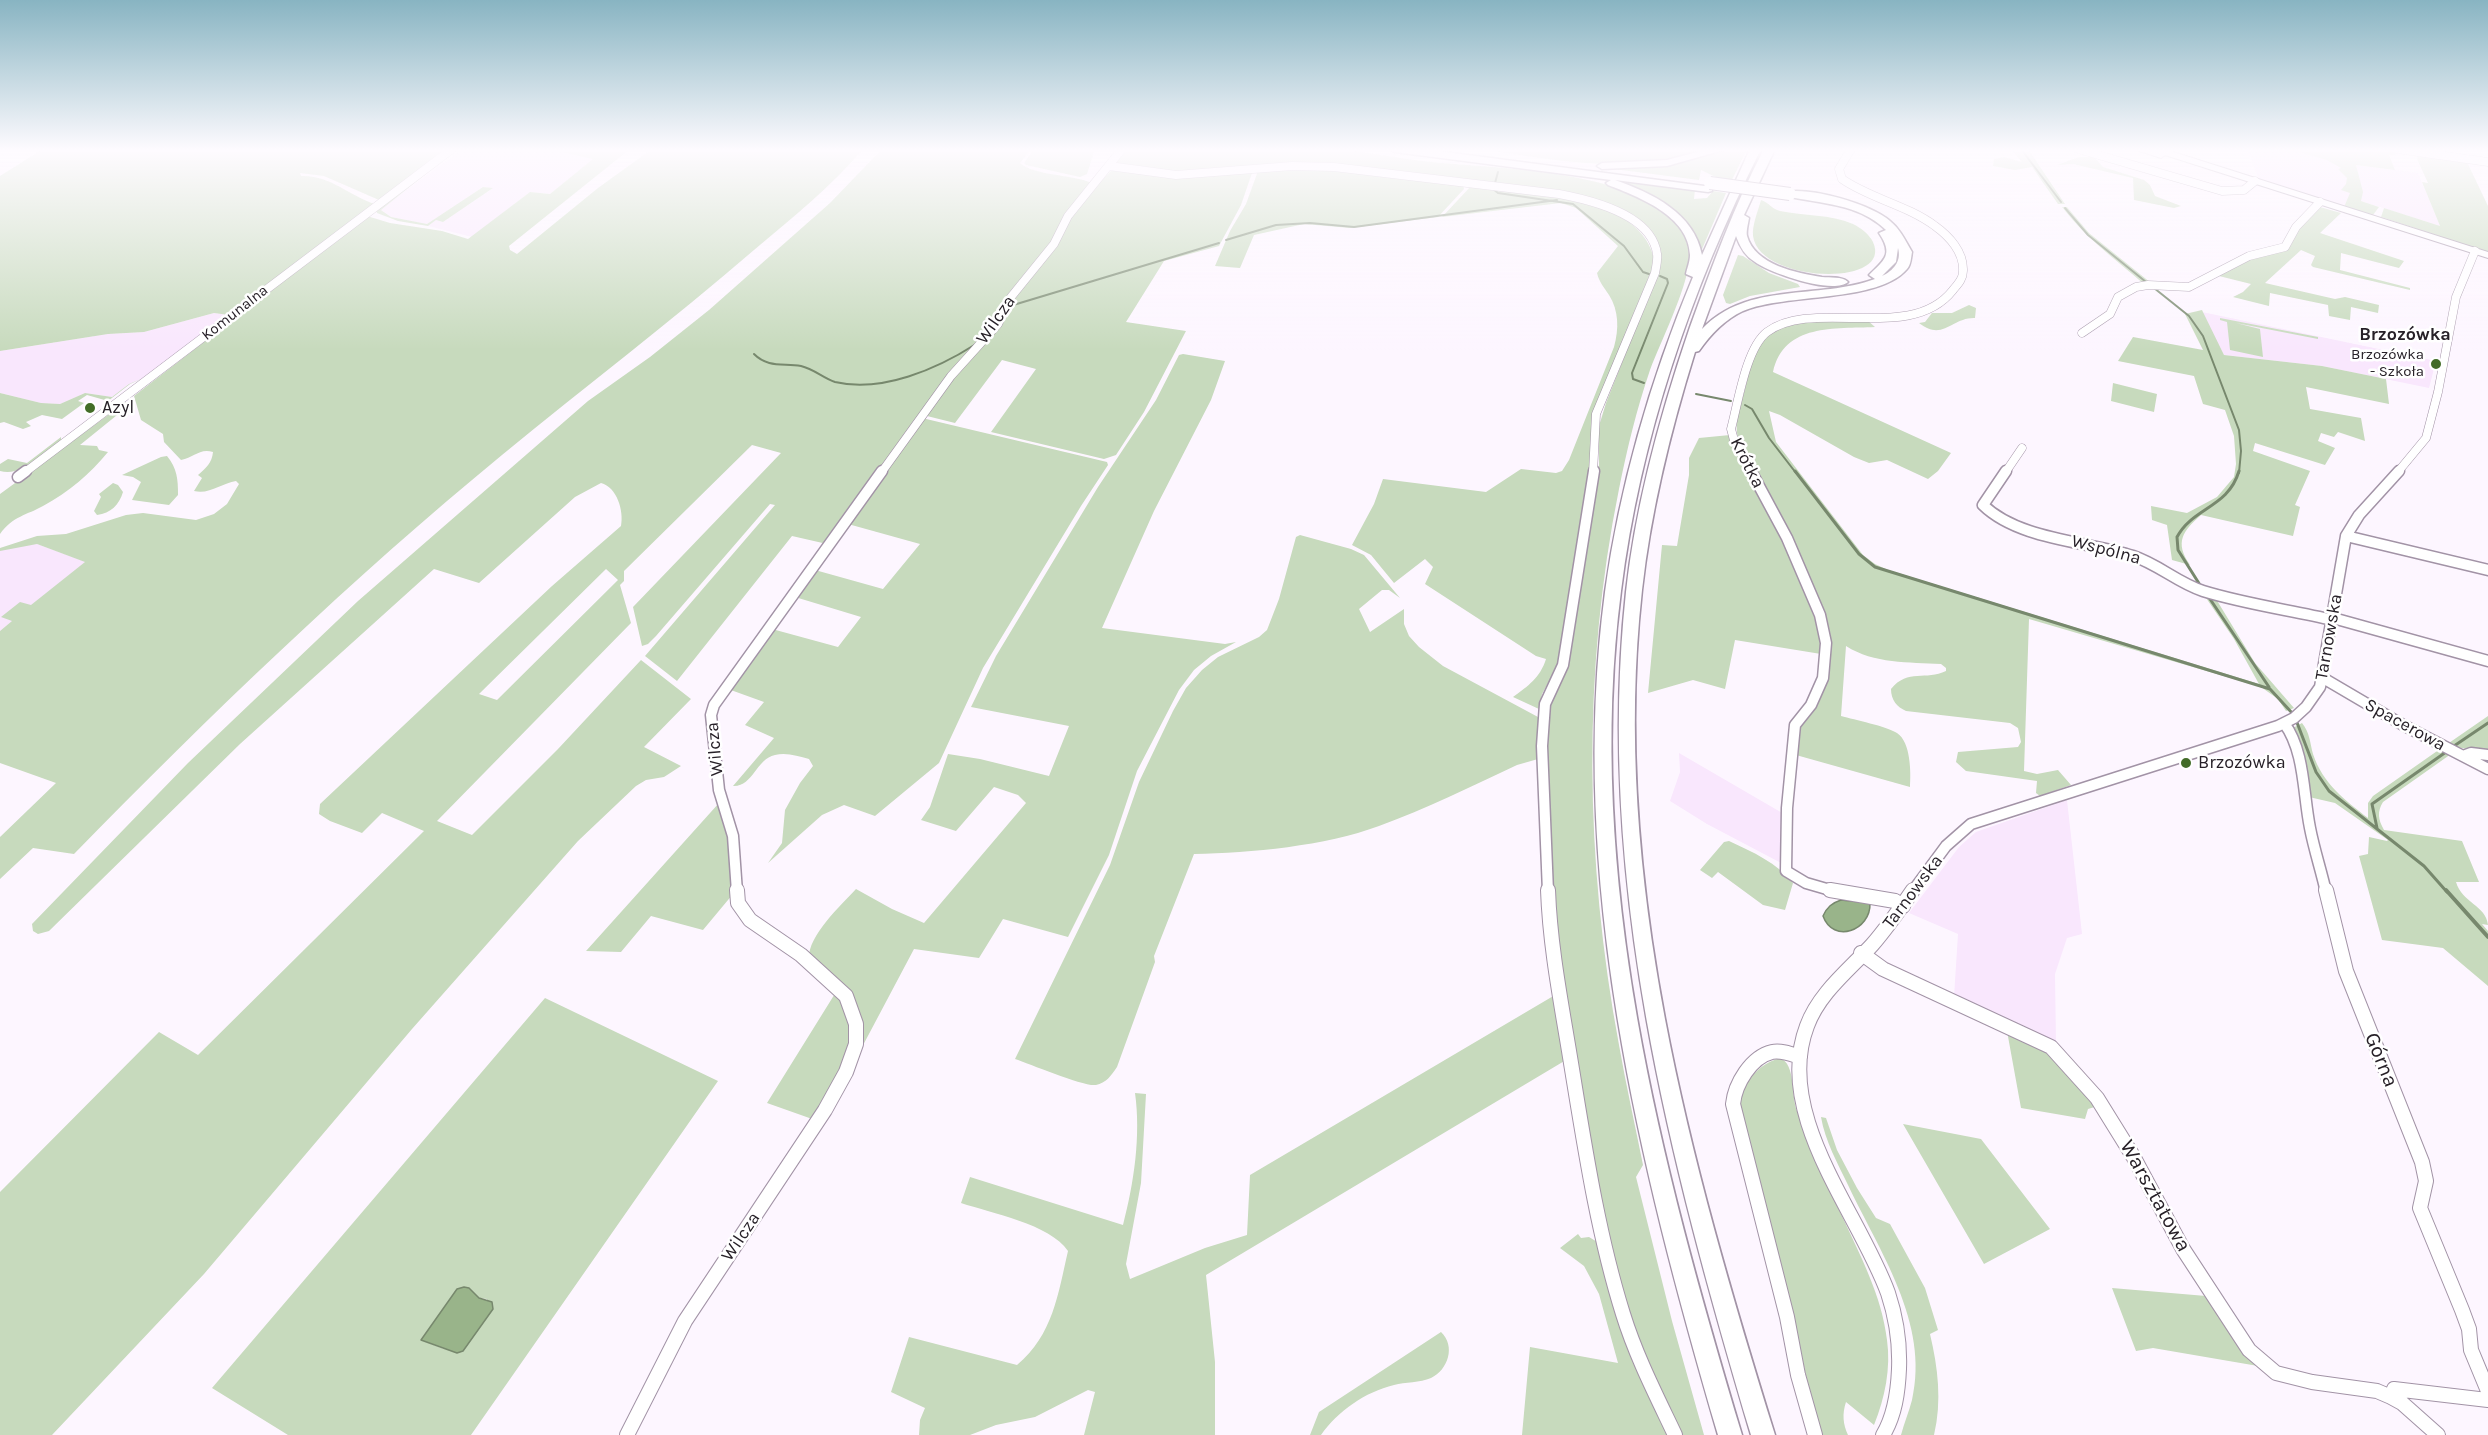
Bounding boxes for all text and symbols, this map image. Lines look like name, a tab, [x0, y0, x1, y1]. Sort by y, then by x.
street label: Komunalna	[198, 282, 272, 344]
street label: Wilcza	[972, 292, 1020, 348]
district label: Brzozówka	[2359, 324, 2451, 346]
place label: Brzozówka - Szkoła	[2351, 346, 2424, 381]
marker: Brzozówka - Szkoła	[2429, 357, 2443, 371]
place label: Azyl	[102, 397, 134, 419]
marker: Azyl	[83, 401, 97, 415]
street label: Krótka	[1725, 434, 1769, 492]
street label: Wspólna	[2069, 530, 2143, 570]
street label: Tarnowska	[2311, 592, 2347, 682]
street label: Spacerowa	[2361, 694, 2449, 756]
street label: Wilcza	[702, 721, 728, 777]
place label: Brzozówka	[2198, 752, 2286, 774]
marker: Brzozówka	[2179, 756, 2193, 770]
street label: Tarnowska	[1878, 851, 1948, 933]
street label: Górna	[2359, 1029, 2403, 1091]
street label: Warsztatowa	[2114, 1136, 2196, 1256]
street label: Wilcza	[717, 1208, 765, 1266]

